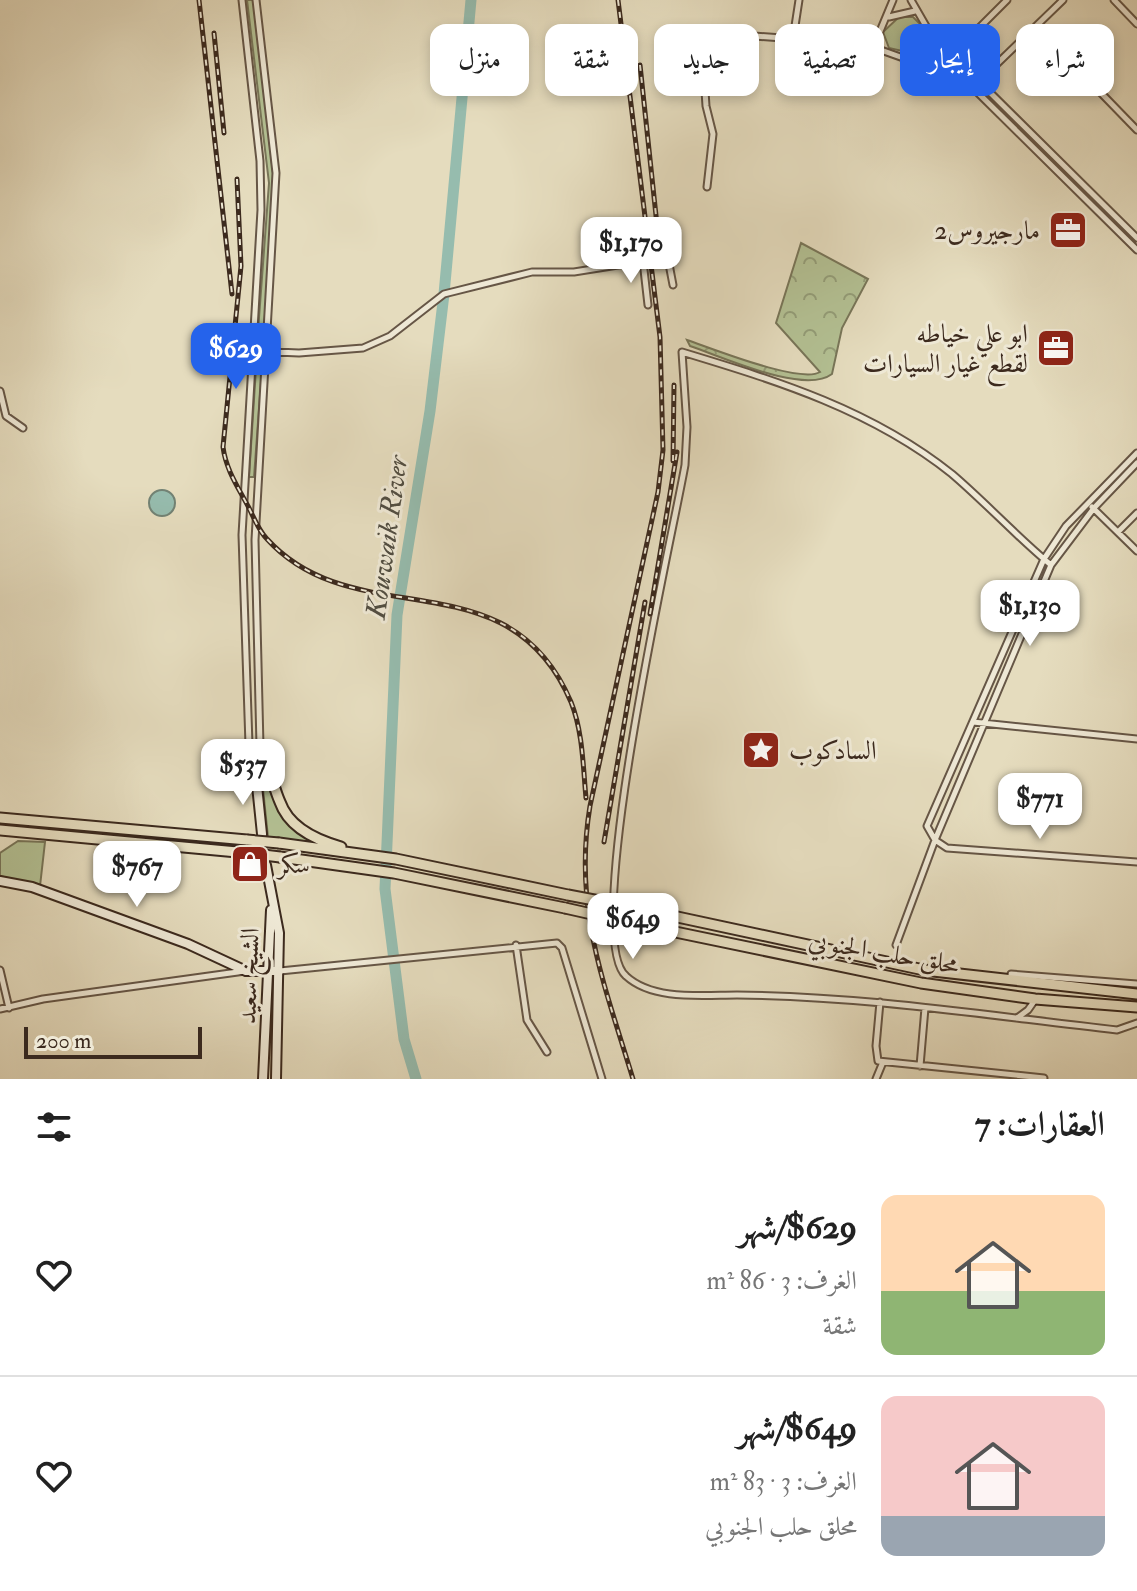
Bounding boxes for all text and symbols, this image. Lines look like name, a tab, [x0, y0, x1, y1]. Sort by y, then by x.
chip: منزل	[430, 24, 529, 96]
chip: شقة	[545, 24, 638, 96]
chip: جديد	[654, 24, 759, 96]
chip: تصفية	[775, 24, 884, 96]
chip: إيجار	[900, 24, 1000, 96]
chip: شراء	[1016, 24, 1114, 96]
office icon: مارجيروس2	[1047, 209, 1089, 251]
place label: مارجيروس2	[934, 215, 1040, 247]
pin: $1,170	[566, 217, 696, 285]
text: $1,170	[599, 227, 663, 259]
place label: ابو علي خياطه لقطع غيار السيارات	[863, 318, 1028, 387]
pin: $629	[189, 323, 283, 391]
office icon: ابو علي خياطه لقطع غيار السيارات	[1035, 327, 1077, 369]
text: $629	[209, 333, 263, 365]
water label: Kouwaik River	[358, 452, 416, 623]
pin: $1,130	[965, 580, 1095, 648]
text: $1,130	[999, 590, 1061, 622]
place icon: السادكوب	[740, 729, 782, 771]
place label: السادكوب	[789, 735, 877, 767]
pin: $537	[196, 739, 290, 807]
text: $537	[219, 749, 267, 781]
pin: $771	[993, 773, 1087, 841]
text: $771	[1016, 783, 1064, 815]
pin: $767	[90, 841, 184, 909]
shop icon: سكر	[229, 843, 271, 885]
place label: سكر	[275, 849, 310, 881]
text: $767	[111, 851, 163, 883]
pin: $649	[586, 893, 680, 961]
text: $649	[605, 903, 661, 935]
street label: محلق حلب الجنوبي	[805, 924, 962, 987]
street label: الشيخ سعيد	[231, 927, 274, 1025]
scale bar	[24, 1023, 202, 1059]
text: 200 m	[36, 1027, 91, 1055]
text: العقارات: 7	[975, 1103, 1105, 1146]
icon: filters	[32, 1105, 76, 1149]
text: $629/شهر	[738, 1206, 857, 1249]
icon: home	[945, 1227, 1041, 1323]
icon: heart	[32, 1253, 76, 1297]
text: الغرف: 3 · 86 m²	[707, 1265, 857, 1297]
text: شقة	[823, 1310, 857, 1342]
text: $649/شهر	[737, 1407, 857, 1450]
icon: home	[945, 1428, 1041, 1524]
icon: heart	[32, 1454, 76, 1498]
text: الغرف: 3 · 83 m²	[710, 1466, 857, 1498]
text: محلق حلب الجنوبي	[705, 1511, 857, 1543]

